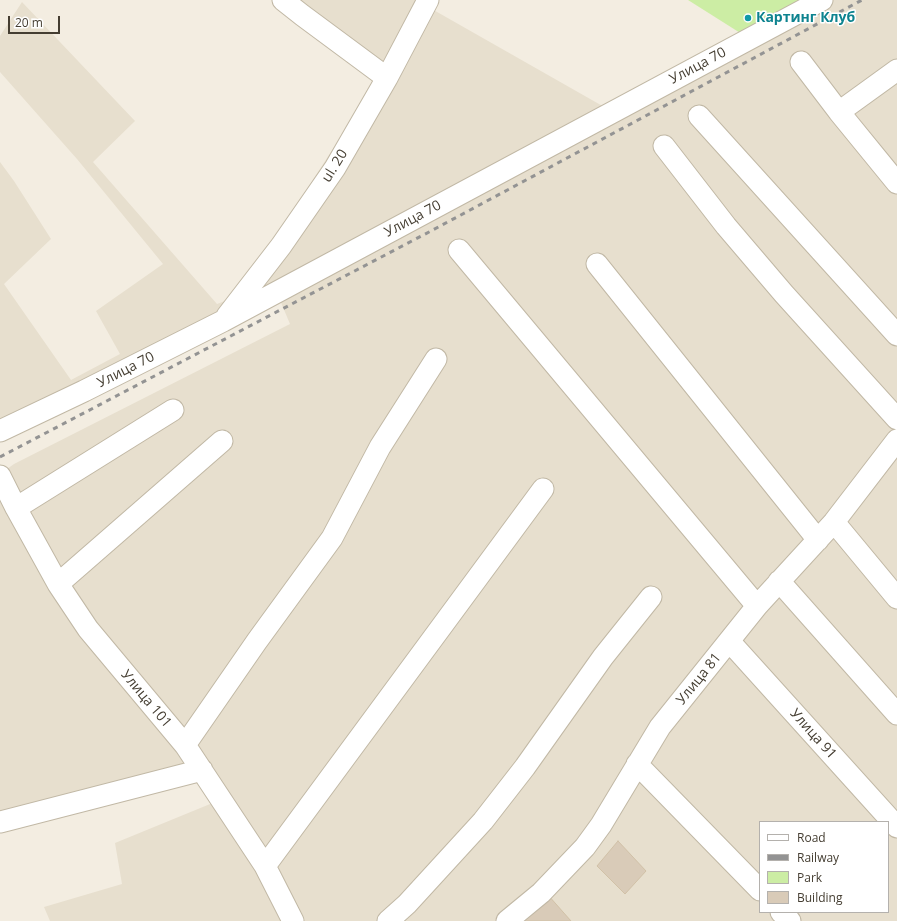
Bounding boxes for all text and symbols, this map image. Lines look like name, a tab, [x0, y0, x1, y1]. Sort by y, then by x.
scale bar	[10, 8, 62, 34]
place label: Картинг Клуб	[756, 10, 855, 26]
marker: Картинг Клуб	[743, 13, 753, 23]
text: 20 m	[15, 14, 43, 31]
street label: Улица 70	[667, 44, 729, 88]
street label: ul. 20	[318, 147, 352, 185]
street label: Улица 70	[382, 197, 444, 241]
street label: Улица 70	[95, 348, 157, 392]
street label: Улица 81	[673, 650, 725, 708]
street label: Улица 101	[117, 667, 175, 731]
street label: Улица 91	[786, 705, 840, 763]
legend	[759, 821, 889, 913]
text: Road	[797, 829, 826, 846]
text: Railway	[797, 849, 839, 866]
text: Park	[797, 869, 822, 886]
text: Building	[797, 889, 842, 906]

